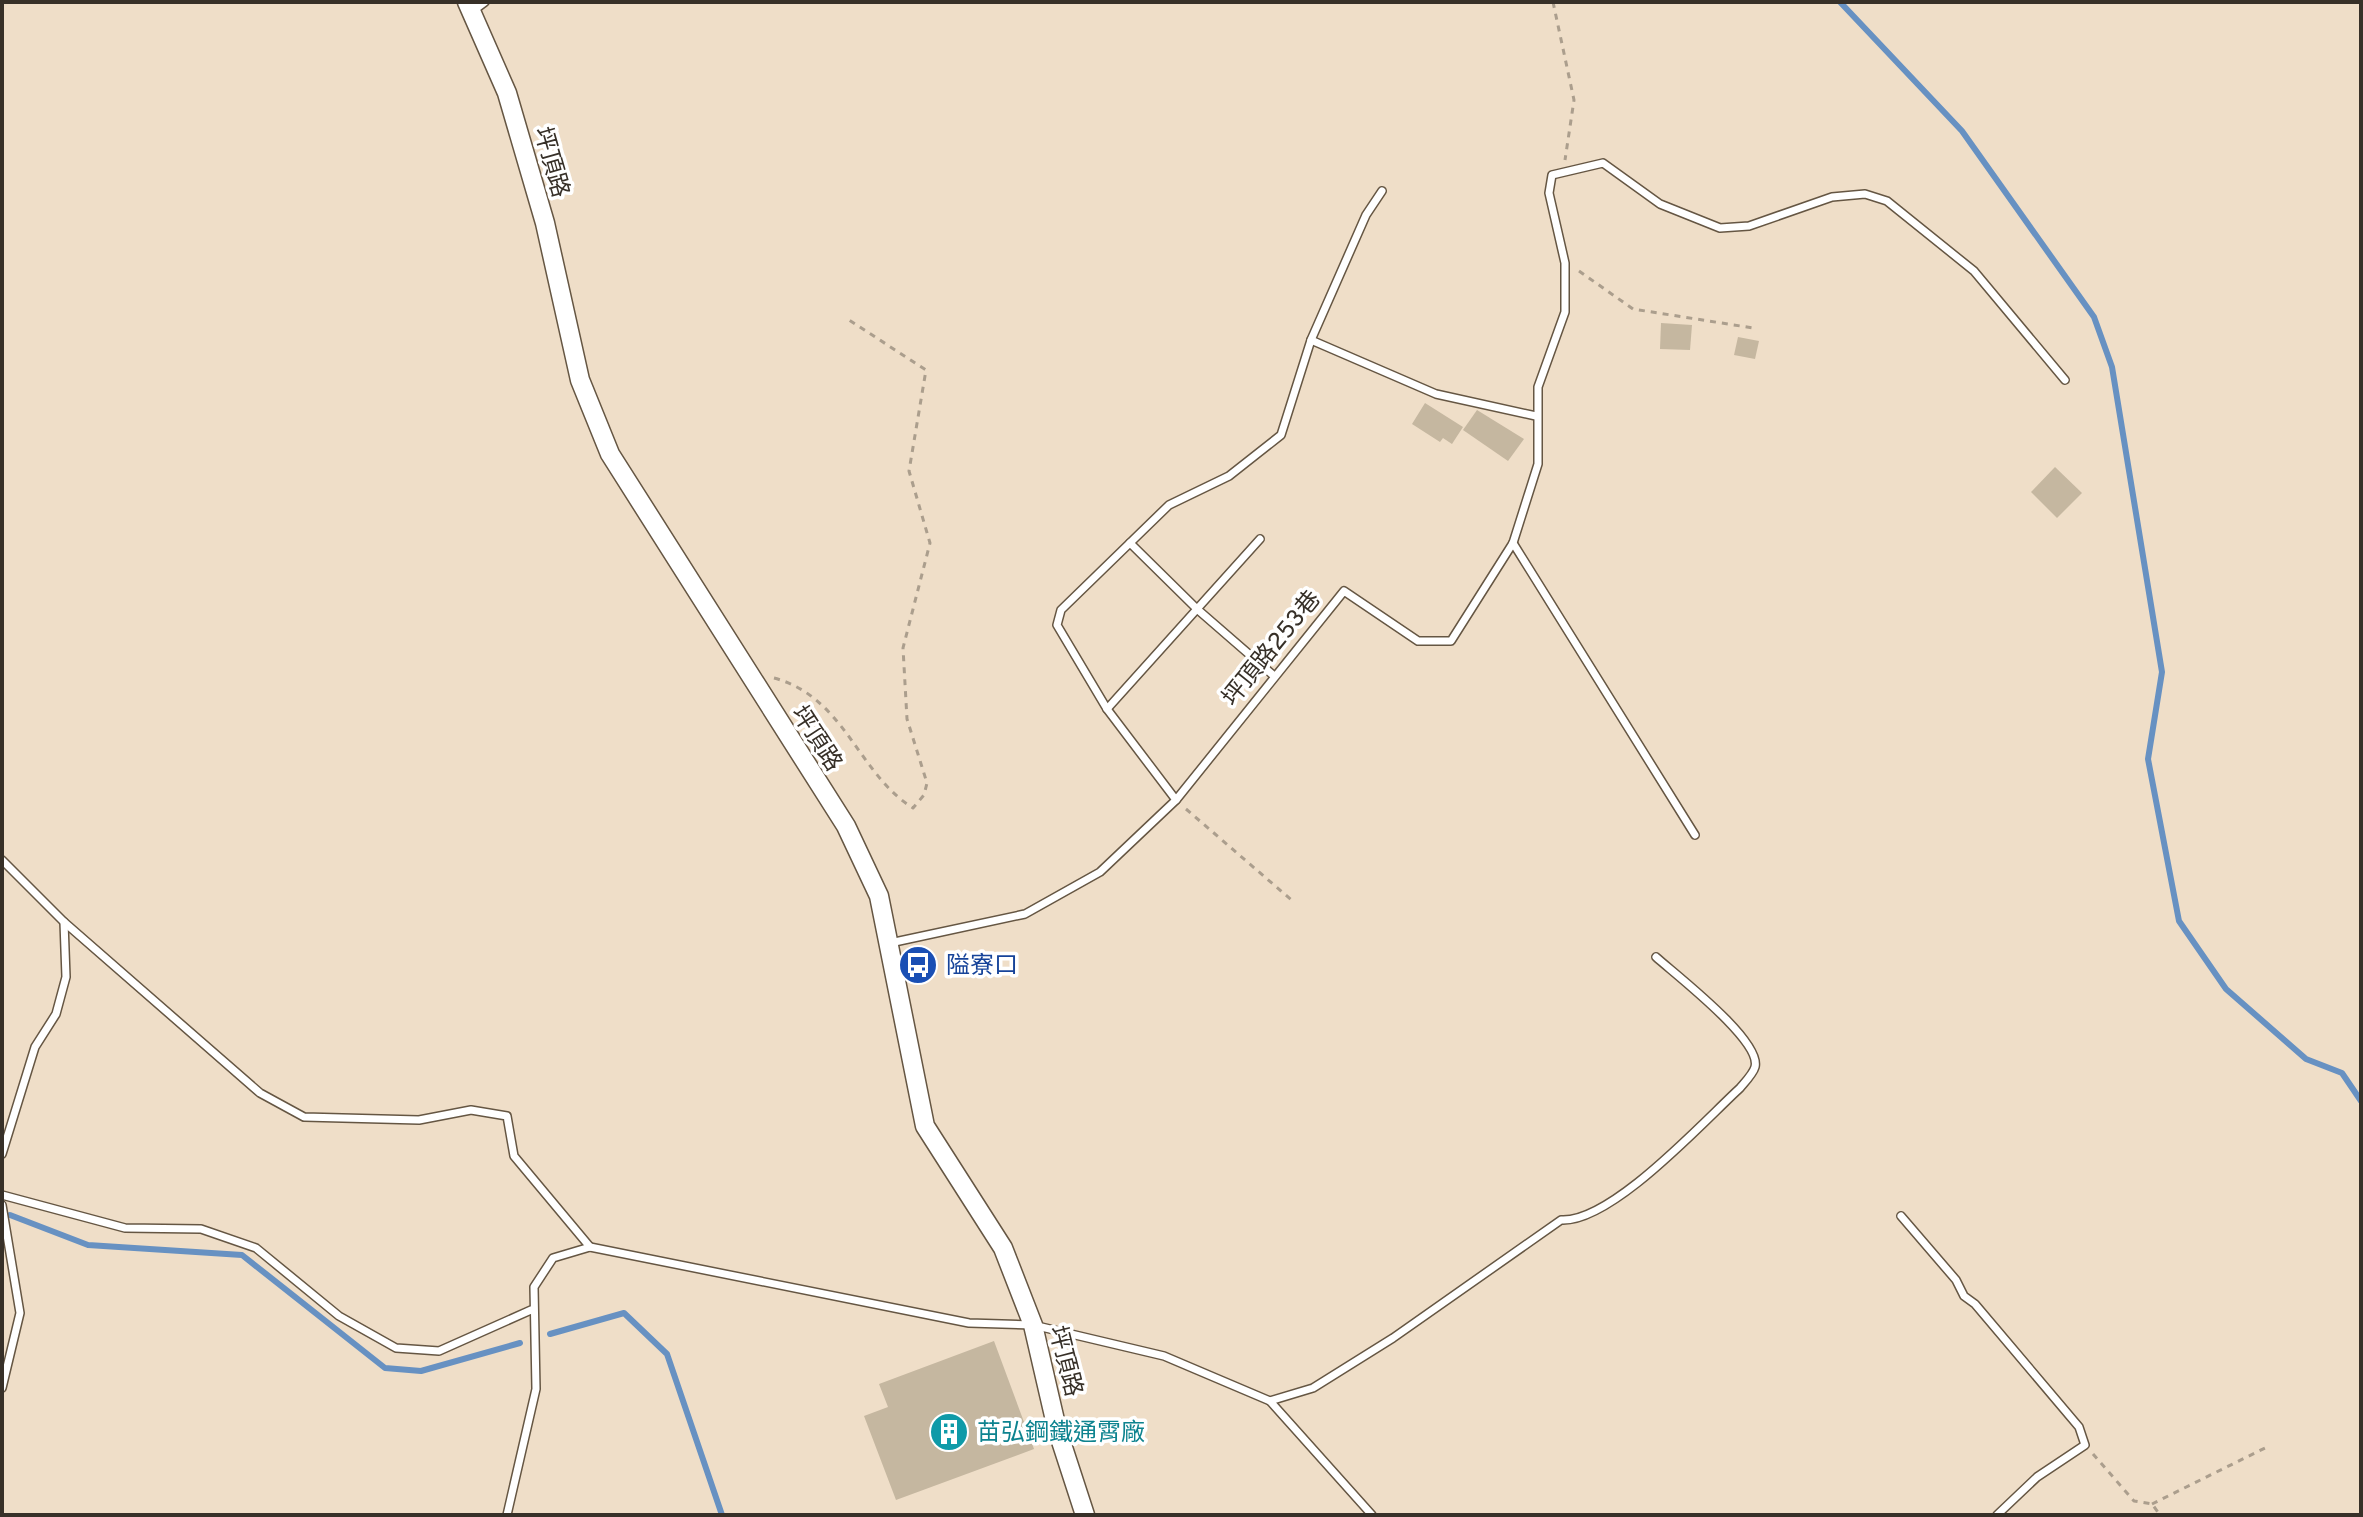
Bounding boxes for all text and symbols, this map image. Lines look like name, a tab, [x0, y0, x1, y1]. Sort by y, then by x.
street label: 坪頂路	[526, 124, 574, 201]
street label: 坪頂路253巷	[1217, 585, 1328, 713]
street label: 坪頂路	[783, 701, 848, 777]
bus stop icon: 隘寮口	[897, 944, 939, 986]
place label: 隘寮口	[946, 952, 1018, 982]
street label: 坪頂路	[1041, 1323, 1087, 1400]
building icon: 苗弘鋼鐵通霄廠	[928, 1411, 970, 1453]
place label: 苗弘鋼鐵通霄廠	[977, 1419, 1145, 1449]

